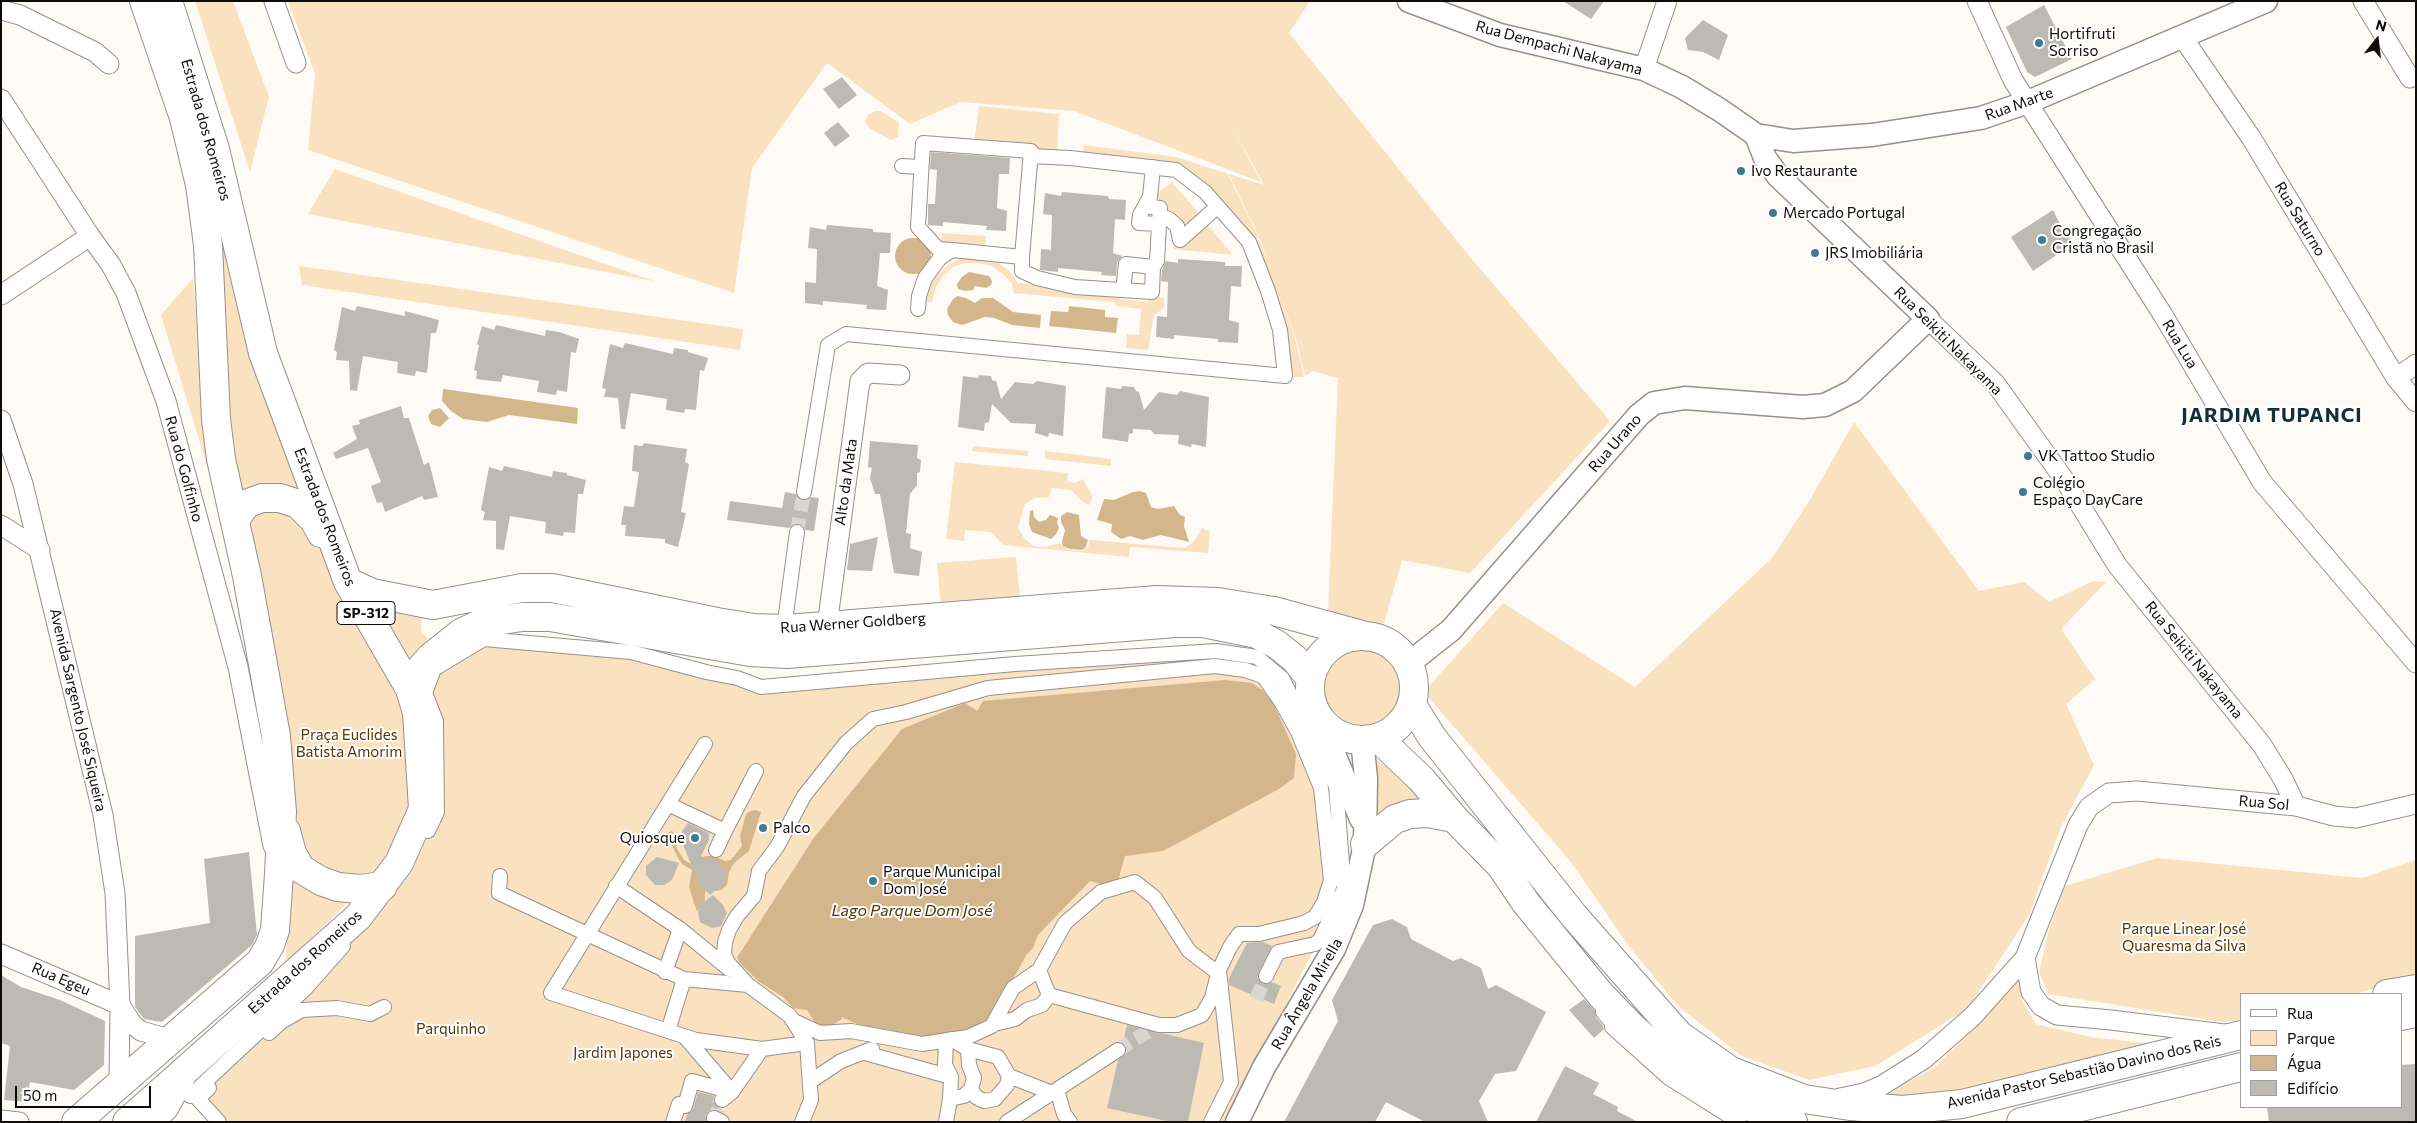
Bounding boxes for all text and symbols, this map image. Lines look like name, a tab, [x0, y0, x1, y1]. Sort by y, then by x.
north arrow	[2352, 15, 2402, 65]
text: N	[2374, 15, 2389, 35]
street label: Rua Dempachi Nakayama	[1474, 17, 1644, 79]
place label: Hortifruti Sorriso	[2049, 25, 2116, 60]
marker: Hortifruti Sorriso	[2033, 37, 2045, 49]
street label: Estrada dos Romeiros	[177, 57, 235, 203]
street label: Rua Marte	[1983, 83, 2055, 125]
place label: Ivo Restaurante	[1751, 162, 1857, 180]
marker: Ivo Restaurante	[1735, 165, 1747, 177]
street label: Rua Saturno	[2271, 178, 2329, 260]
place label: Mercado Portugal	[1783, 204, 1905, 222]
marker: Mercado Portugal	[1767, 207, 1779, 219]
place label: Congregação Cristã no Brasil	[2052, 222, 2154, 257]
marker: Congregação Cristã no Brasil	[2036, 234, 2048, 246]
place label: JRS Imobiliária	[1825, 244, 1923, 262]
marker: JRS Imobiliária	[1809, 247, 1821, 259]
street label: Rua Seikiti Nakayama	[1890, 283, 2006, 399]
street label: Rua Lua	[2158, 316, 2202, 372]
district label: JARDIM TUPANCI	[2180, 403, 2364, 427]
street label: Rua Urano	[1585, 410, 1645, 476]
street label: Rua do Golfinho	[161, 414, 207, 524]
street label: Alto da Mata	[831, 437, 861, 527]
street label: Estrada dos Romeiros	[290, 445, 360, 589]
place label: VK Tattoo Studio	[2038, 447, 2155, 465]
marker: VK Tattoo Studio	[2022, 450, 2034, 462]
place label: Colégio Espaço DayCare	[2033, 474, 2143, 509]
marker: Colégio Espaço DayCare	[2017, 486, 2029, 498]
street label: Rua Seikiti Nakayama	[2141, 598, 2247, 722]
road number: SP-312	[337, 602, 395, 624]
street label: Avenida Sargento José Siqueira	[46, 607, 110, 813]
street label: Rua Werner Goldberg	[780, 609, 926, 637]
park label: Praça Euclides Batista Amorim	[296, 726, 402, 761]
street label: Rua Sol	[2238, 792, 2290, 814]
place label: Palco	[773, 819, 810, 837]
marker: Palco	[757, 822, 769, 834]
place label: Quiosque	[620, 829, 685, 847]
marker: Quiosque	[689, 832, 701, 844]
place label: Parque Municipal Dom José	[883, 863, 1001, 898]
marker: Parque Municipal Dom José	[867, 875, 879, 887]
water label: Lago Parque Dom José	[831, 901, 993, 921]
street label: Estrada dos Romeiros	[244, 906, 366, 1018]
park label: Parque Linear José Quaresma da Silva	[2122, 920, 2246, 955]
street label: Rua Ângela Mirella	[1268, 935, 1346, 1053]
street label: Rua Egeu	[29, 959, 93, 999]
legend	[2240, 993, 2402, 1108]
text: Rua	[2287, 1004, 2313, 1022]
park label: Parquinho	[416, 1020, 486, 1038]
text: Parque	[2287, 1029, 2335, 1047]
street label: Avenida Pastor Sebastião Davino dos Reis	[1945, 1032, 2223, 1112]
park label: Jardim Japones	[573, 1044, 673, 1062]
text: Água	[2287, 1054, 2321, 1072]
scale bar	[18, 1076, 154, 1108]
text: Edifício	[2287, 1079, 2338, 1097]
text: 50 m	[23, 1086, 57, 1104]

